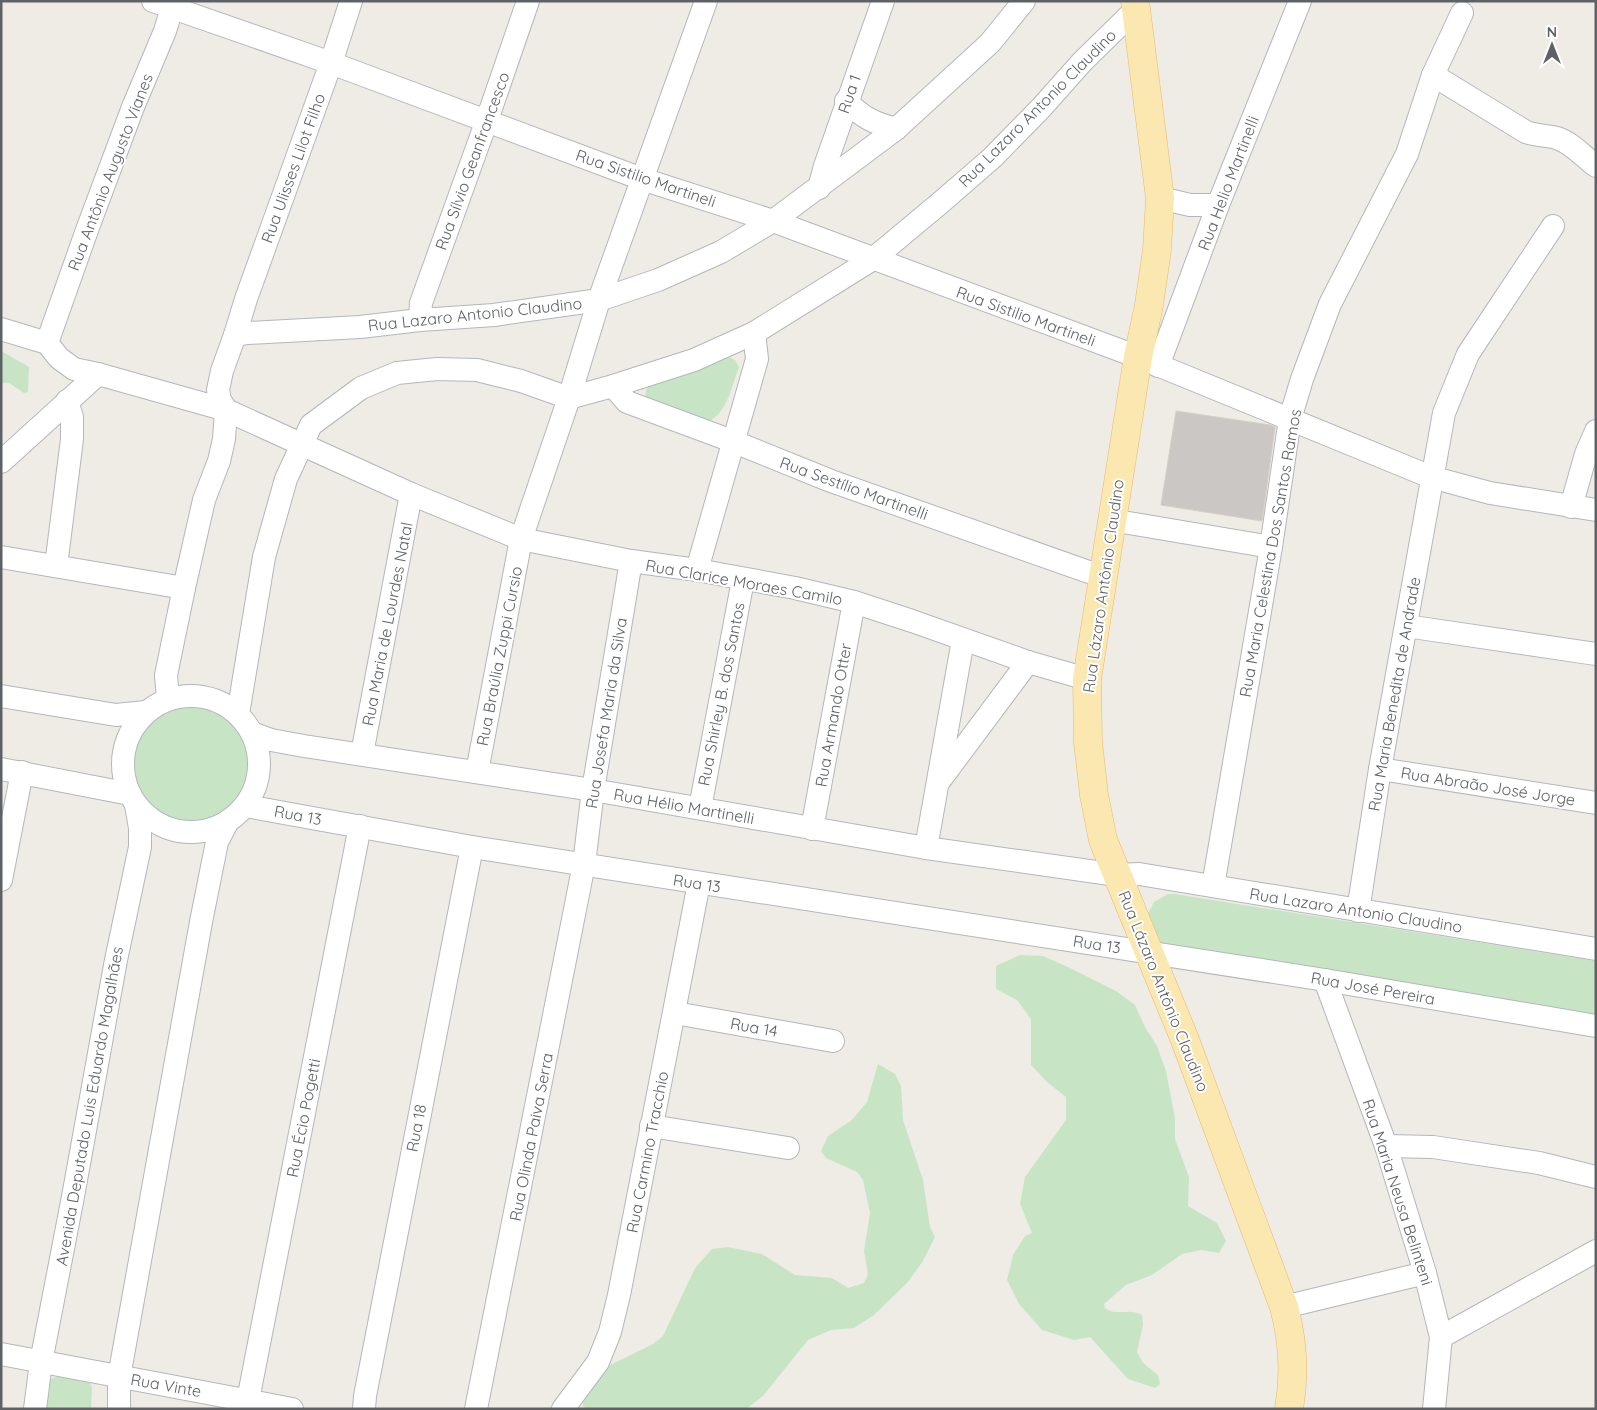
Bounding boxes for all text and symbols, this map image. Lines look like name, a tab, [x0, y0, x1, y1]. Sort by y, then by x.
north arrow	[1527, 20, 1577, 70]
text: N	[1547, 23, 1557, 41]
street label: Rua Lazaro Antonio Claudino	[954, 25, 1120, 191]
street label: Rua Sílvio Geanfrancesco	[430, 69, 514, 253]
street label: Rua Antônio Augusto Vianes	[63, 71, 157, 273]
street label: Rua 1	[833, 72, 865, 116]
street label: Rua Ulisses Lilot Filho	[257, 90, 329, 246]
street label: Rua Helio Martinelli	[1193, 113, 1263, 253]
street label: Rua Sistilio Martineli	[573, 145, 719, 211]
street label: Rua Sistilio Martineli	[954, 281, 1098, 351]
street label: Rua Lazaro Antonio Claudino	[367, 293, 583, 335]
street label: Rua Maria Celestina Dos Santos Ramos	[1235, 407, 1305, 699]
street label: Rua Sestílio Martinelli	[777, 452, 931, 524]
street label: Rua Lázaro Antônio Claudino	[1078, 478, 1128, 694]
street label: Rua Maria de Lourdes Natal	[357, 520, 417, 728]
street label: Rua Clarice Moraes Camilo	[644, 555, 844, 609]
street label: Rua Braúlia Zuppi Cursio	[472, 564, 526, 748]
street label: Rua Maria Benedita de Andrade	[1364, 575, 1424, 813]
street label: Rua Shirley B. dos Santos	[693, 600, 749, 788]
street label: Rua Josefa Maria da Silva	[581, 616, 631, 810]
street label: Rua Armando Otter	[810, 642, 856, 788]
street label: Rua Abraão José Jorge	[1399, 762, 1577, 810]
street label: Rua Hélio Martinelli	[612, 784, 756, 828]
street label: Rua 13	[273, 801, 323, 829]
street label: Rua 13	[672, 869, 722, 897]
street label: Rua Lazaro Antonio Claudino	[1248, 883, 1464, 937]
street label: Rua Lázaro Antônio Claudino	[1114, 887, 1214, 1095]
street label: Rua 13	[1072, 930, 1122, 958]
street label: Avenida Deputado Luis Eduardo Magalhães	[51, 945, 127, 1267]
street label: Rua José Pereira	[1309, 967, 1437, 1009]
street label: Rua 14	[729, 1013, 779, 1041]
street label: Rua Olinda Paiva Serra	[505, 1051, 557, 1223]
street label: Rua Écio Pogetti	[282, 1057, 324, 1179]
street label: Rua Carmino Tracchio	[621, 1069, 673, 1235]
street label: Rua Maria Neusa Belinteni	[1358, 1096, 1438, 1288]
street label: Rua 18	[402, 1102, 430, 1154]
street label: Rua Vinte	[129, 1369, 203, 1401]

